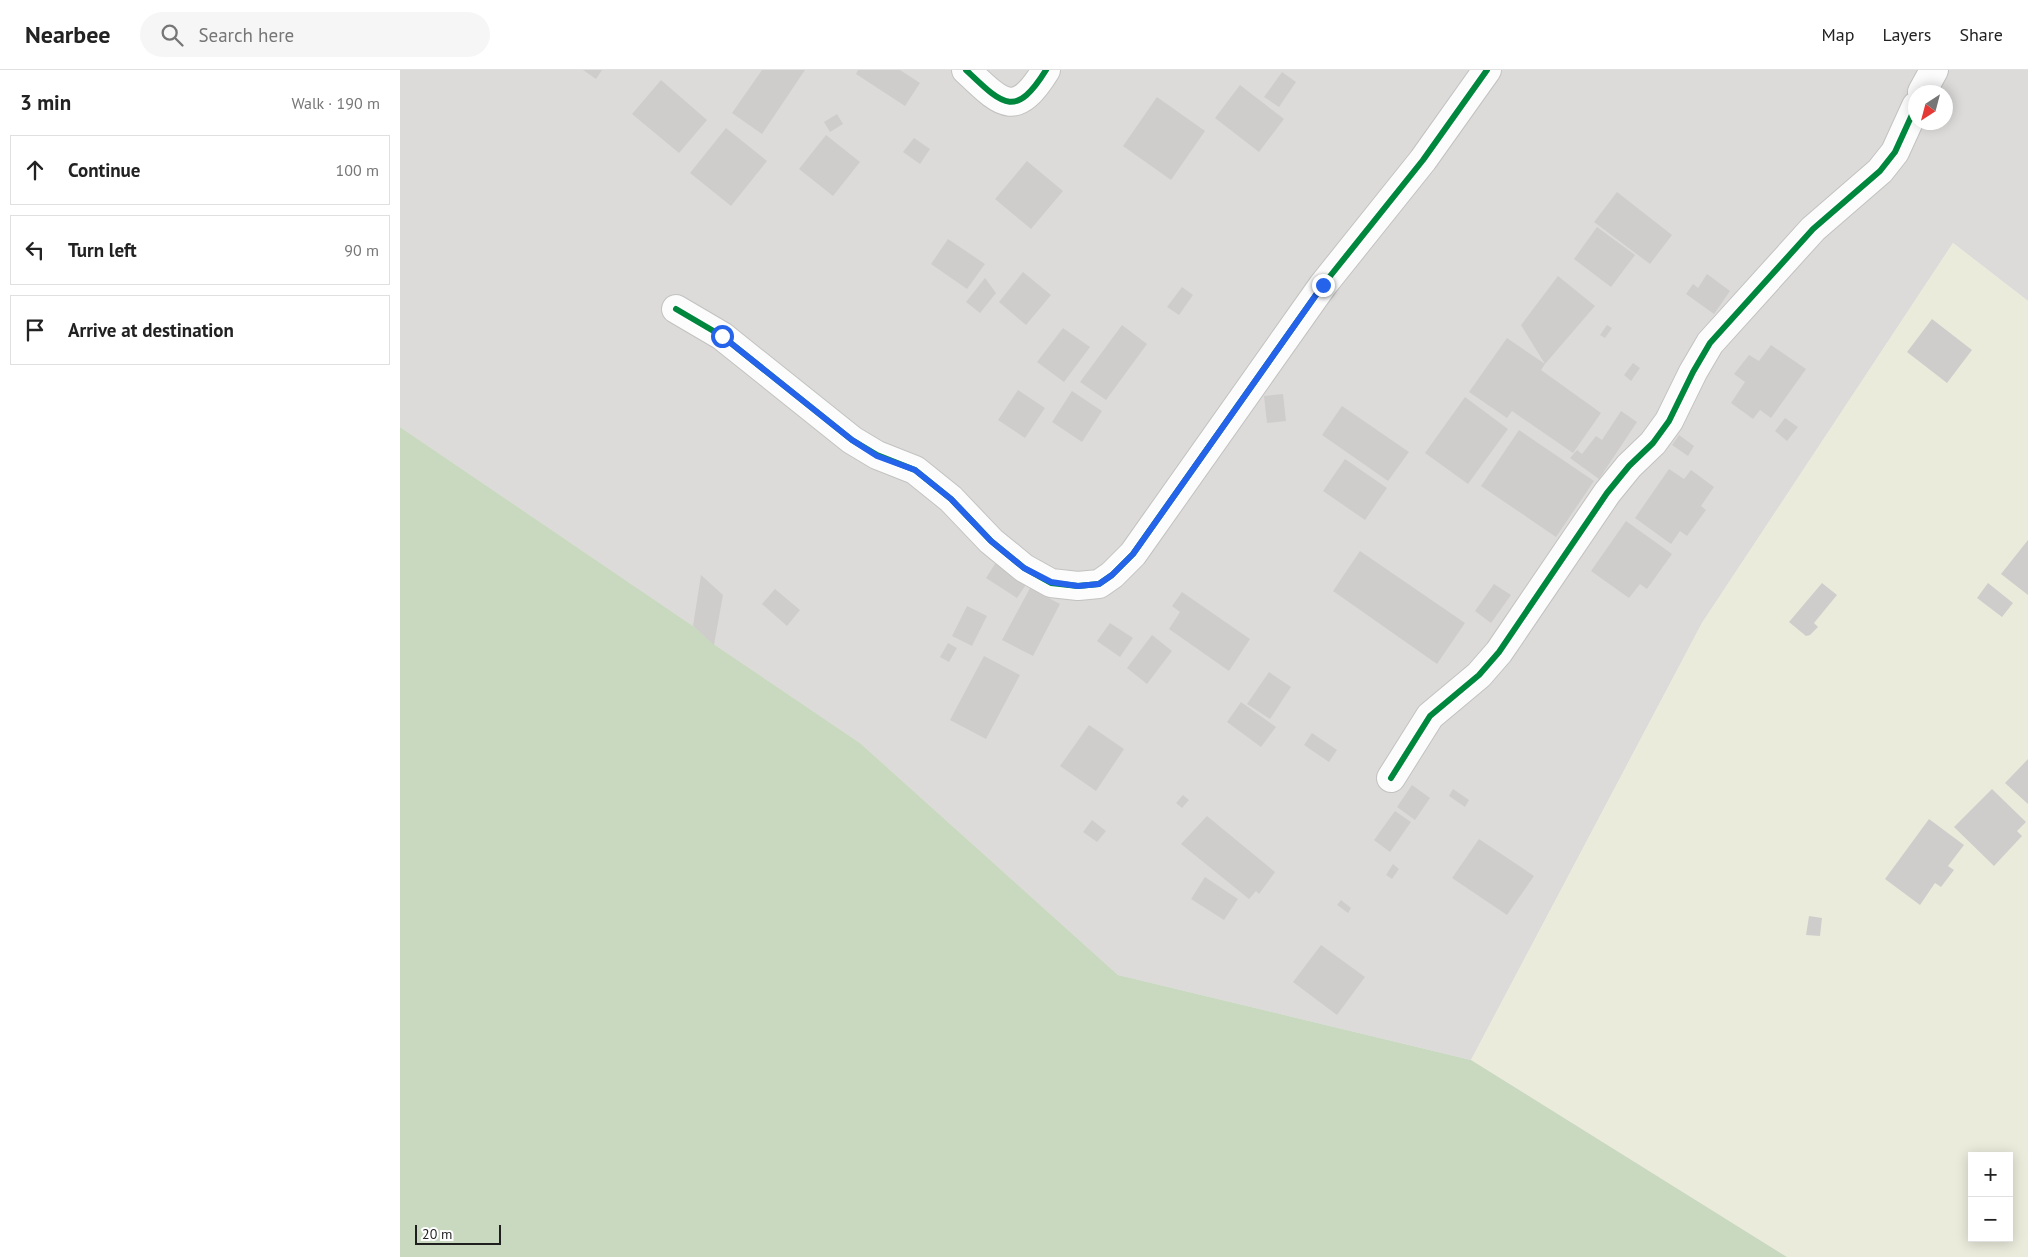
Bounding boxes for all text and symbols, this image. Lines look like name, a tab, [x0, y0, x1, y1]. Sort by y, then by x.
search box	[140, 12, 490, 57]
text: Nearbee	[25, 19, 110, 50]
icon: search	[158, 21, 186, 49]
text: Search here	[198, 23, 294, 47]
text: Map	[1822, 23, 1854, 46]
text: Layers	[1882, 23, 1931, 46]
text: Share	[1959, 23, 2003, 46]
north arrow	[1908, 85, 1953, 130]
text: 3 min	[20, 89, 71, 116]
text: Walk · 190 m	[291, 93, 380, 113]
icon: ahead	[21, 156, 49, 184]
text: Continue	[68, 158, 140, 182]
text: 100 m	[336, 160, 379, 180]
icon: left	[21, 236, 49, 264]
text: Turn left	[68, 238, 137, 262]
text: 90 m	[344, 240, 379, 260]
route end	[1312, 274, 1335, 297]
icon: arrive	[21, 316, 49, 344]
text: Arrive at destination	[68, 318, 234, 342]
route start	[711, 325, 734, 348]
map controls	[1968, 1152, 2013, 1242]
button: +	[1968, 1152, 2013, 1197]
button: −	[1968, 1197, 2013, 1242]
scale bar	[415, 1222, 501, 1245]
text: 20 m	[422, 1225, 452, 1243]

